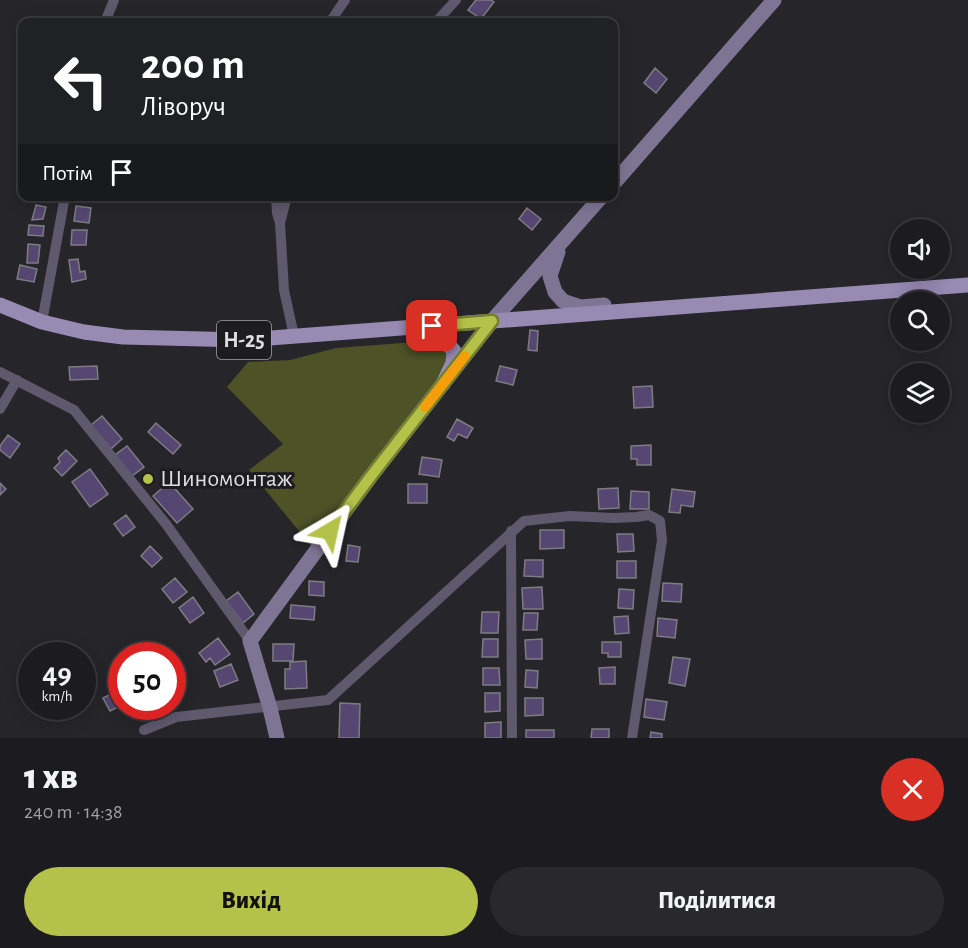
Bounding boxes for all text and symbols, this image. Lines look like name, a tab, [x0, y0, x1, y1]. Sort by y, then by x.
icon: left	[42, 42, 120, 120]
text: 200 m	[141, 44, 245, 86]
text: Ліворуч	[141, 93, 226, 120]
icon: arrive	[105, 156, 138, 189]
text: Потім	[42, 162, 93, 184]
map controls	[890, 219, 950, 423]
button: sound	[890, 219, 950, 279]
button: search	[890, 291, 950, 351]
pin	[406, 300, 457, 351]
icon: arrive	[415, 309, 448, 342]
road number: Н-25	[217, 321, 271, 359]
button: layers	[890, 363, 950, 423]
place label: Шиномонтаж	[160, 467, 293, 491]
marker: Шиномонтаж	[141, 472, 155, 486]
position arrow	[298, 499, 362, 563]
speed limit sign: 50	[108, 642, 186, 720]
text: 49	[42, 659, 72, 689]
text: km/h	[42, 689, 72, 704]
button: close	[881, 758, 944, 821]
text: 1 хв	[24, 759, 78, 795]
text: 240 m · 14:38	[24, 802, 123, 822]
button: Вихід	[24, 867, 478, 936]
button: Поділитися	[490, 867, 944, 936]

